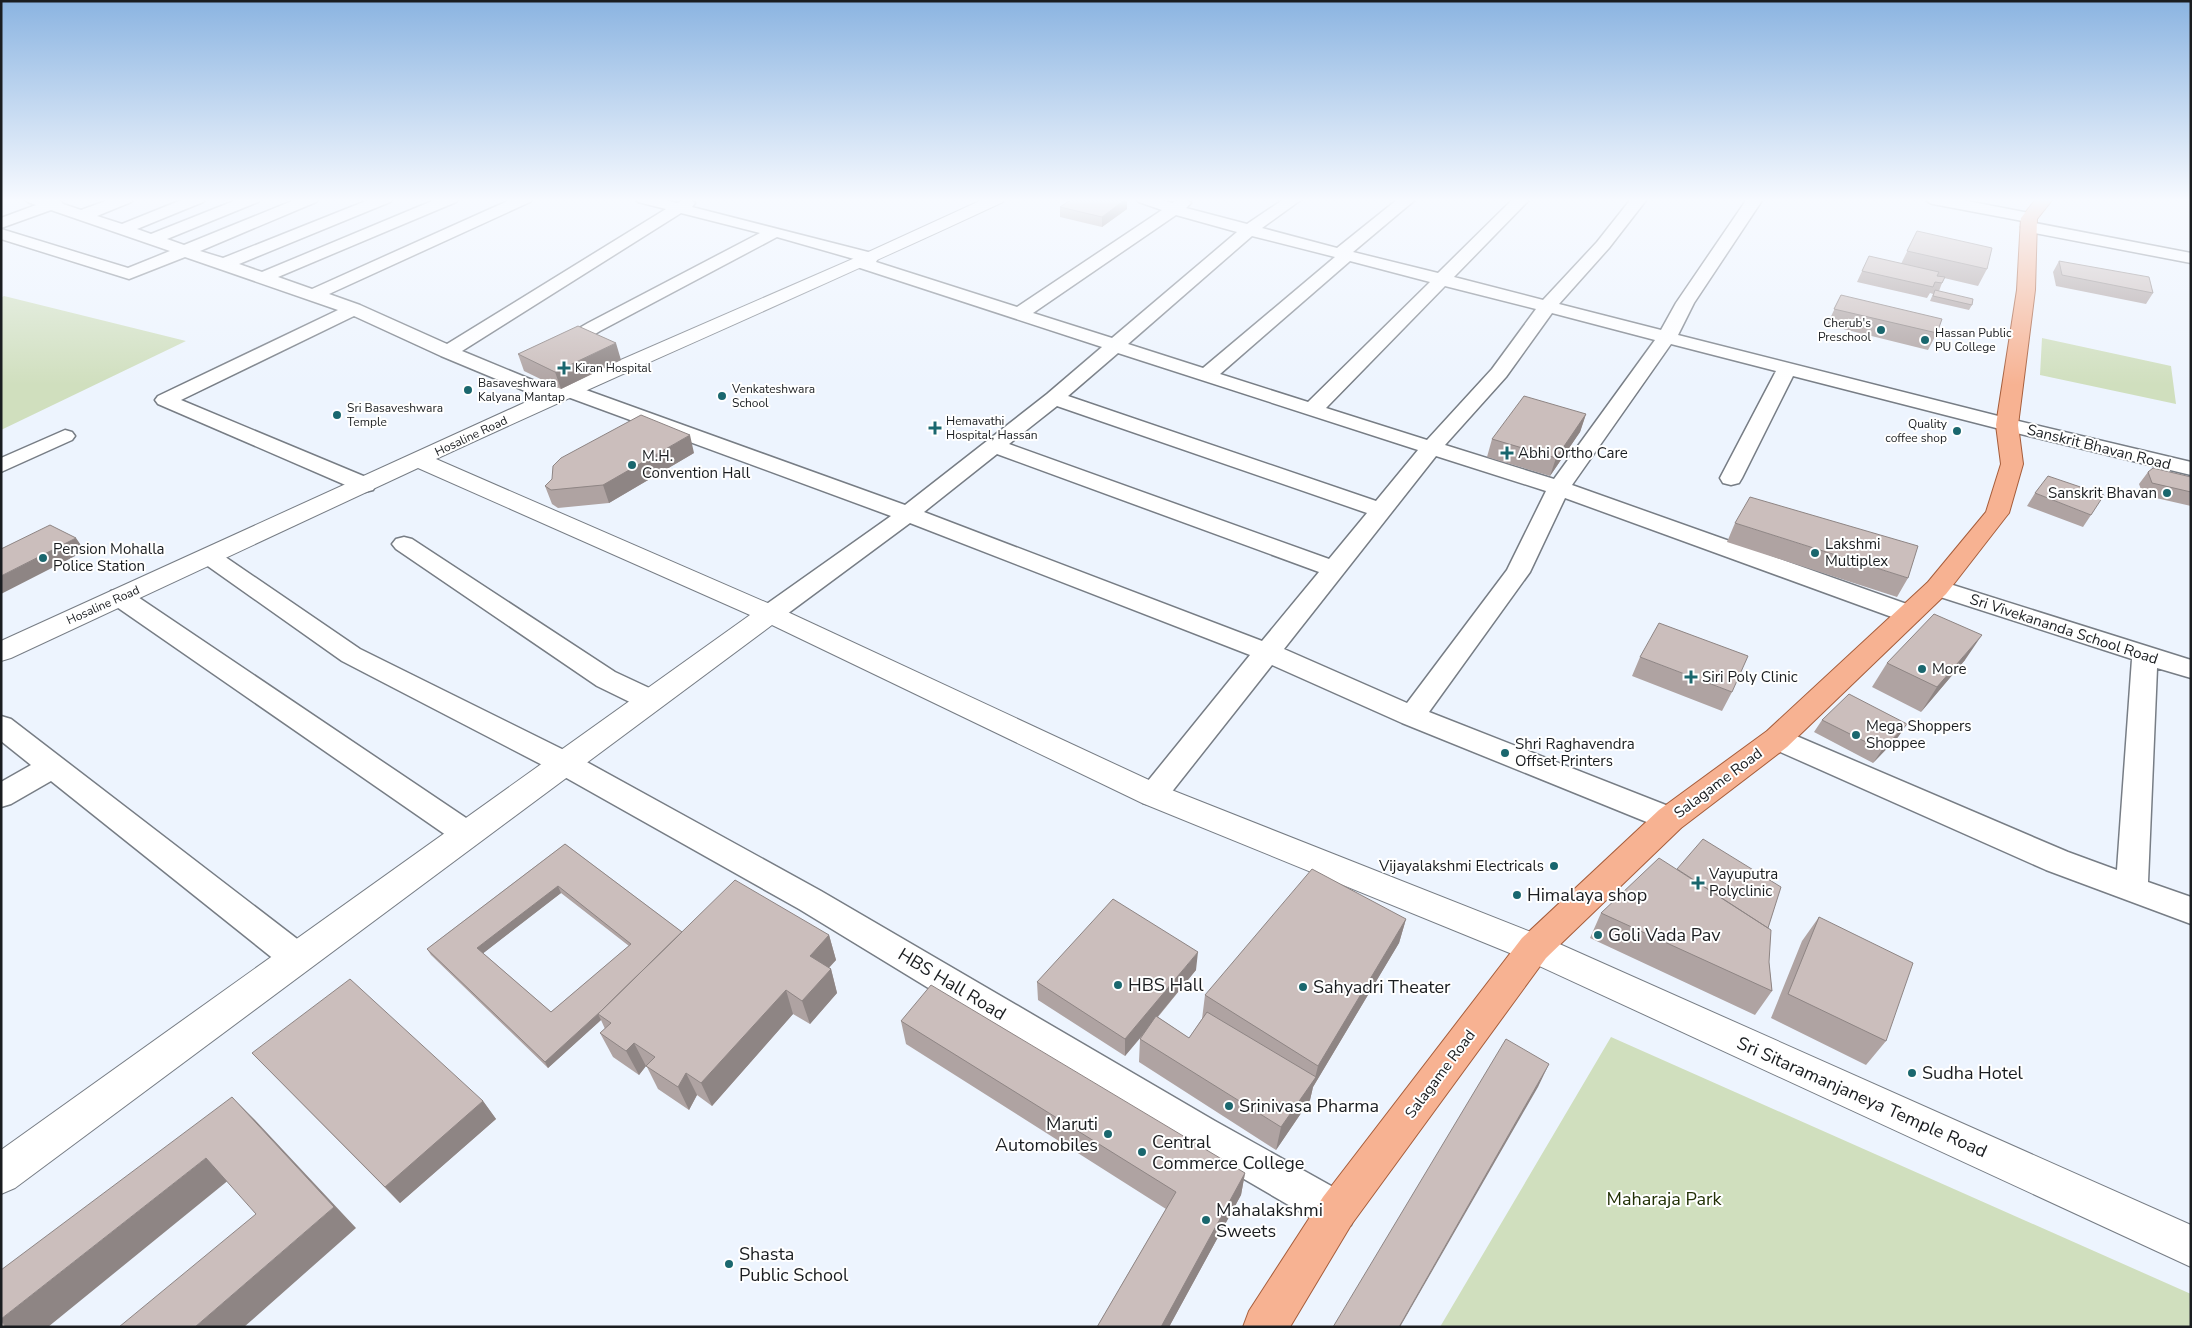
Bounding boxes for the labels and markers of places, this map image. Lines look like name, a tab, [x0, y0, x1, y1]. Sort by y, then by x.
place label: Cherub's Preschool	[1818, 315, 1871, 345]
marker: Cherub's Preschool	[1875, 324, 1887, 336]
place label: Hassan Public PU College	[1935, 325, 2012, 355]
marker: Hassan Public PU College	[1919, 334, 1931, 346]
place label: Kiran Hospital	[575, 360, 652, 376]
marker: Kiran Hospital	[557, 361, 571, 375]
place label: Basaveshwara Kalyana Mantap	[478, 375, 565, 405]
place label: Venkateshwara School	[731, 381, 815, 411]
marker: Basaveshwara Kalyana Mantap	[462, 384, 474, 396]
marker: Venkateshwara School	[716, 390, 728, 402]
place label: Sri Basaveshwara Temple	[347, 400, 443, 430]
marker: Sri Basaveshwara Temple	[331, 409, 343, 421]
place label: Hemavathi Hospital, Hassan	[946, 413, 1038, 443]
place label: Quality coffee shop	[1885, 416, 1948, 446]
marker: Hemavathi Hospital, Hassan	[928, 421, 942, 435]
marker: Quality coffee shop	[1951, 425, 1963, 437]
place label: Abhi Ortho Care	[1518, 443, 1628, 463]
place label: M.H. Convention Hall	[642, 446, 751, 483]
marker: Abhi Ortho Care	[1500, 446, 1514, 460]
marker: M.H. Convention Hall	[626, 459, 638, 471]
place label: Sanskrit Bhavan	[2048, 483, 2157, 503]
marker: Sanskrit Bhavan	[2161, 487, 2173, 499]
place label: Lakshmi Multiplex	[1825, 534, 1888, 571]
place label: Pension Mohalla Police Station	[53, 539, 165, 576]
marker: Lakshmi Multiplex	[1809, 547, 1821, 559]
marker: Pension Mohalla Police Station	[37, 552, 49, 564]
place label: More	[1932, 659, 1966, 679]
marker: More	[1916, 663, 1928, 675]
place label: Siri Poly Clinic	[1702, 667, 1798, 687]
marker: Siri Poly Clinic	[1684, 670, 1698, 684]
place label: Mega Shoppers Shoppee	[1866, 716, 1971, 753]
marker: Mega Shoppers Shoppee	[1850, 729, 1862, 741]
place label: Shri Raghavendra Offset Printers	[1515, 734, 1635, 771]
marker: Shri Raghavendra Offset Printers	[1499, 747, 1511, 759]
place label: Vijayalakshmi Electricals	[1378, 856, 1544, 876]
marker: Vijayalakshmi Electricals	[1548, 860, 1560, 872]
place label: Vayuputra Polyclinic	[1708, 864, 1778, 901]
marker: Vayuputra Polyclinic	[1691, 876, 1705, 890]
place label: Himalaya shop	[1527, 883, 1647, 907]
marker: Himalaya shop	[1511, 889, 1523, 901]
place label: Goli Vada Pav	[1608, 923, 1721, 947]
marker: Goli Vada Pav	[1592, 929, 1604, 941]
place label: HBS Hall	[1128, 973, 1204, 997]
place label: Sahyadri Theater	[1313, 975, 1451, 999]
marker: HBS Hall	[1112, 979, 1124, 991]
marker: Sahyadri Theater	[1297, 981, 1309, 993]
place label: Sudha Hotel	[1922, 1061, 2023, 1085]
marker: Sudha Hotel	[1906, 1067, 1918, 1079]
place label: Srinivasa Pharma	[1239, 1094, 1379, 1118]
marker: Srinivasa Pharma	[1223, 1100, 1235, 1112]
place label: Maruti Automobiles	[995, 1112, 1098, 1157]
marker: Maruti Automobiles	[1102, 1128, 1114, 1140]
place label: Central Commerce College	[1152, 1130, 1304, 1175]
marker: Central Commerce College	[1136, 1146, 1148, 1158]
place label: Mahalakshmi Sweets	[1216, 1198, 1323, 1243]
marker: Mahalakshmi Sweets	[1200, 1214, 1212, 1226]
place label: Shasta Public School	[739, 1242, 849, 1287]
marker: Shasta Public School	[723, 1258, 735, 1270]

